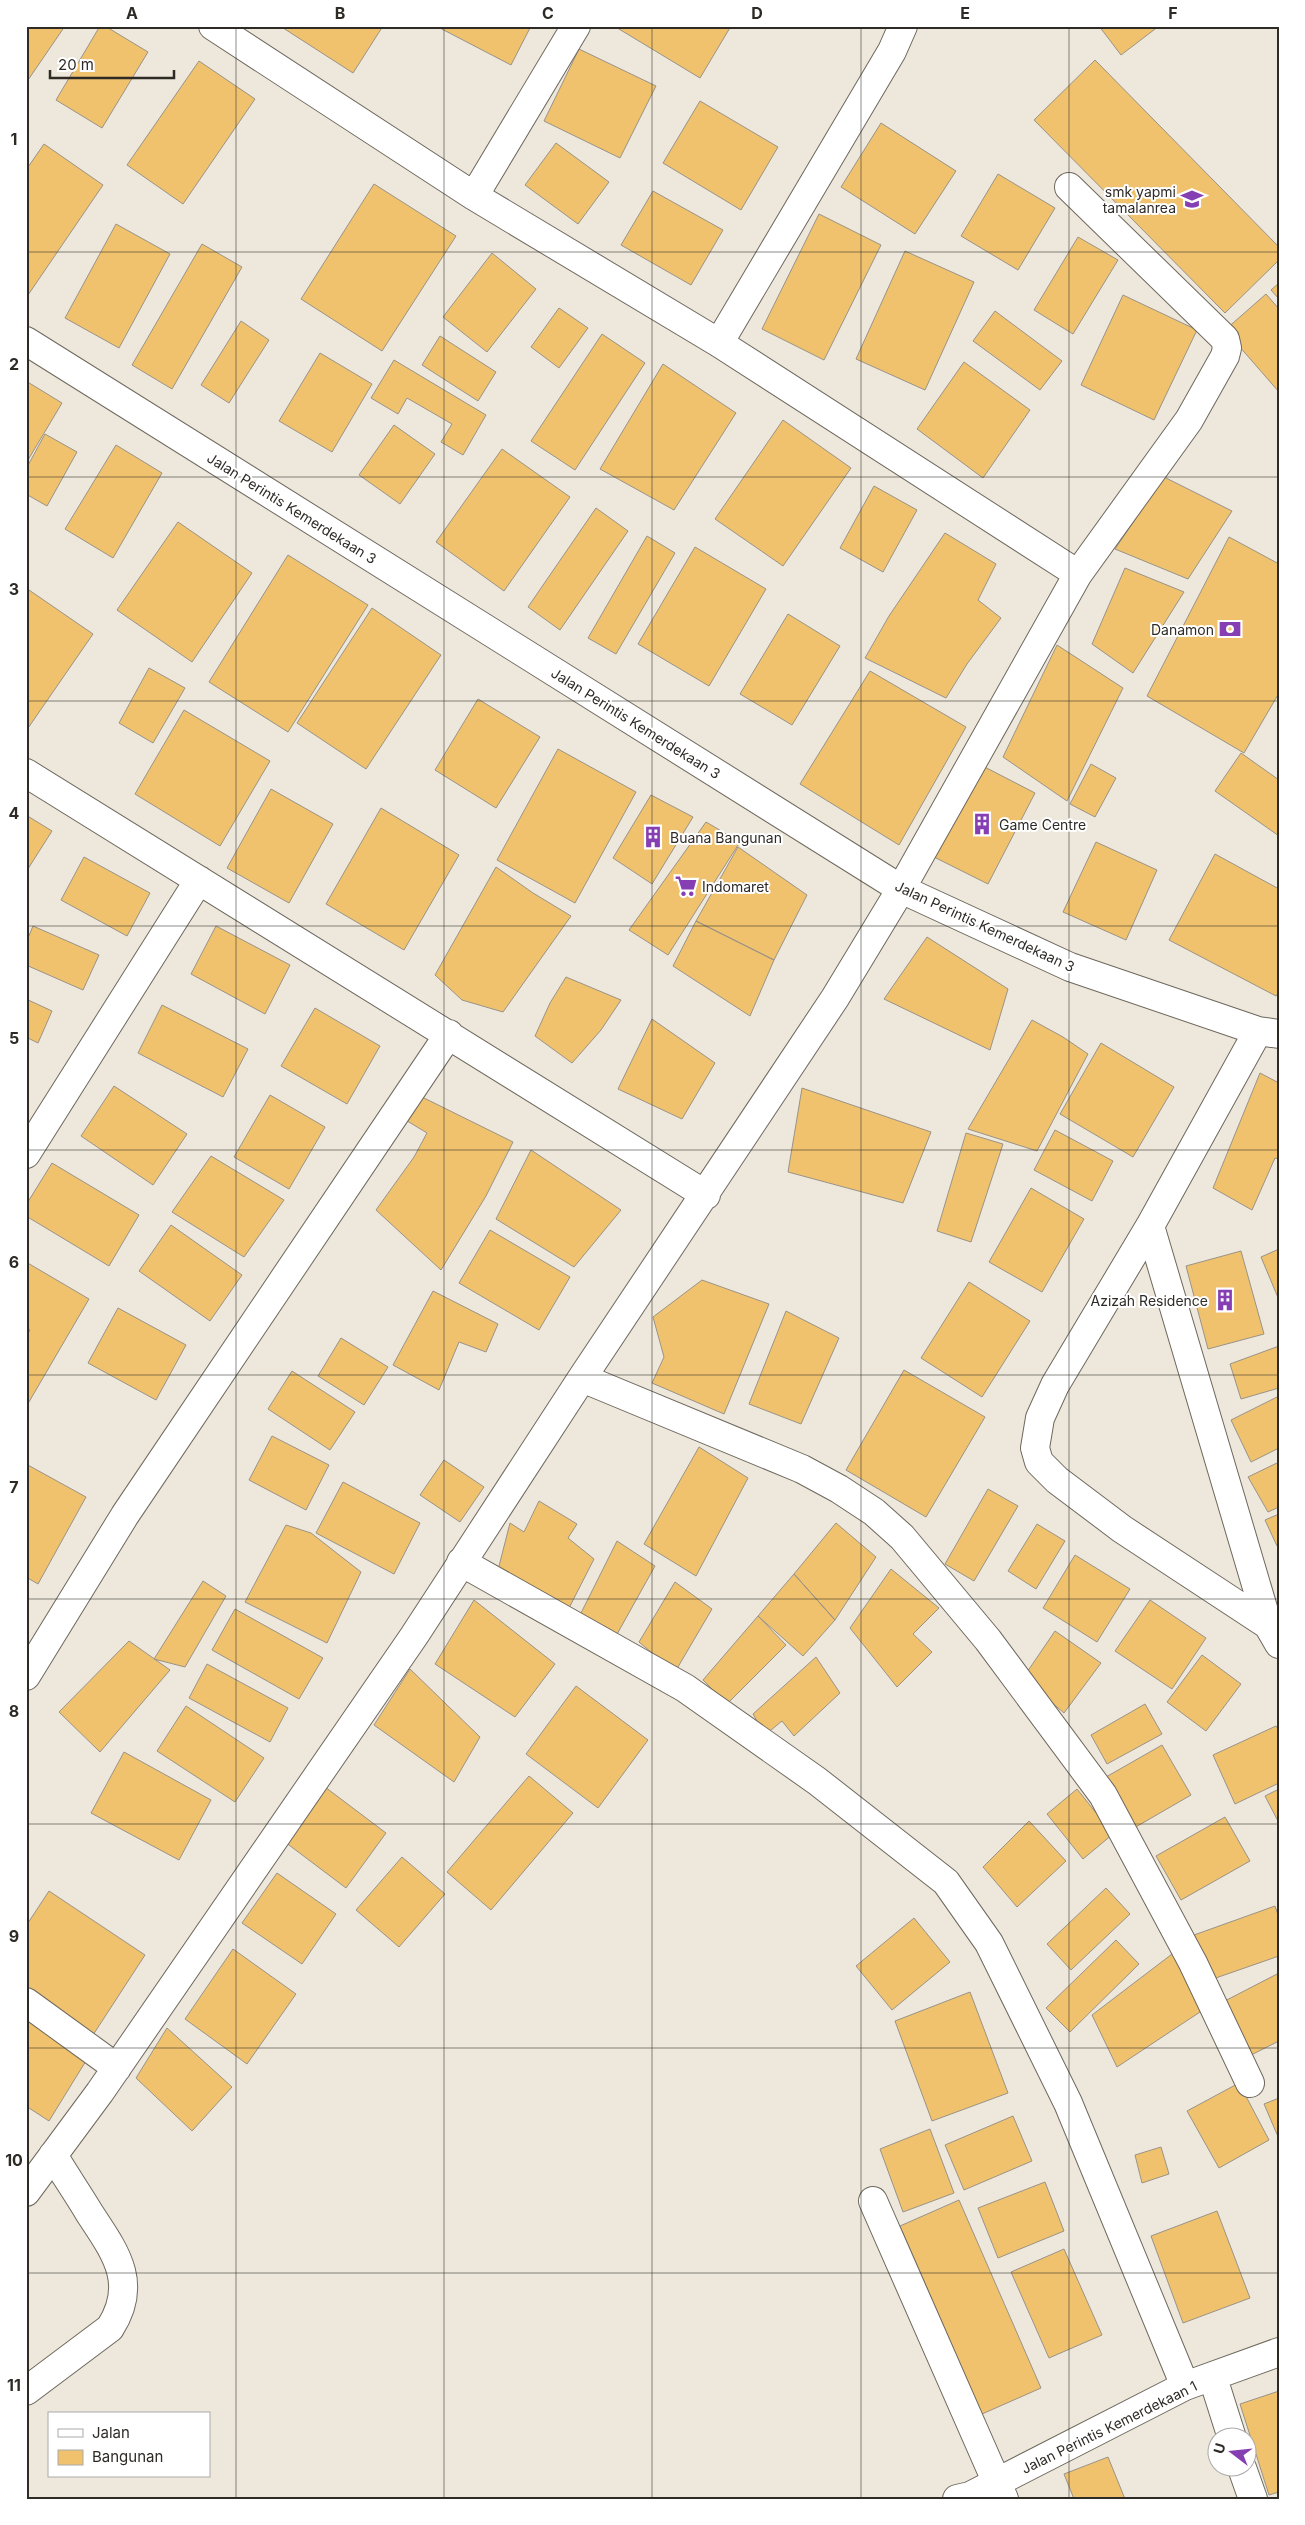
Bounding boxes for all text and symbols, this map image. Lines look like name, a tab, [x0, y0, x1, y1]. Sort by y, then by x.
text: A	[126, 3, 138, 23]
text: B	[335, 3, 345, 23]
text: C	[542, 3, 554, 23]
text: D	[751, 3, 763, 23]
text: E	[960, 3, 970, 23]
text: F	[1168, 3, 1178, 23]
scale bar	[50, 48, 174, 80]
text: 20 m	[58, 55, 94, 74]
text: 1	[11, 129, 17, 149]
place label: smk yapmi tamalanrea	[1103, 183, 1176, 216]
school or university icon: smk yapmi tamalanrea	[1179, 186, 1205, 212]
text: 2	[9, 354, 19, 374]
street label: Jalan Perintis Kemerdekaan 3	[204, 449, 380, 567]
text: 3	[9, 579, 19, 599]
bank icon: Danamon	[1217, 616, 1243, 642]
place label: Danamon	[1151, 621, 1214, 638]
street label: Jalan Perintis Kemerdekaan 3	[548, 664, 724, 782]
text: 4	[9, 803, 20, 823]
building icon: Game Centre	[969, 811, 995, 837]
place label: Game Centre	[999, 816, 1086, 833]
building icon: Buana Bangunan	[640, 824, 666, 850]
place label: Buana Bangunan	[670, 829, 782, 846]
supermarket icon: Indomaret	[673, 873, 699, 899]
street label: Jalan Perintis Kemerdekaan 3	[892, 877, 1078, 975]
place label: Indomaret	[702, 878, 769, 895]
text: 5	[9, 1028, 19, 1048]
text: 6	[9, 1252, 19, 1272]
building icon: Azizah Residence	[1212, 1287, 1238, 1313]
place label: Azizah Residence	[1090, 1292, 1208, 1309]
text: 7	[9, 1477, 19, 1497]
text: 8	[9, 1701, 19, 1721]
text: 9	[9, 1926, 19, 1946]
text: 10	[5, 2150, 23, 2170]
text: 11	[7, 2375, 21, 2395]
street label: Jalan Perintis Kemerdekaan 1	[1018, 2377, 1200, 2477]
legend	[48, 2412, 210, 2478]
text: Jalan	[92, 2423, 130, 2442]
north arrow	[1208, 2428, 1258, 2478]
text: U	[1209, 2441, 1229, 2456]
text: Bangunan	[92, 2447, 163, 2466]

